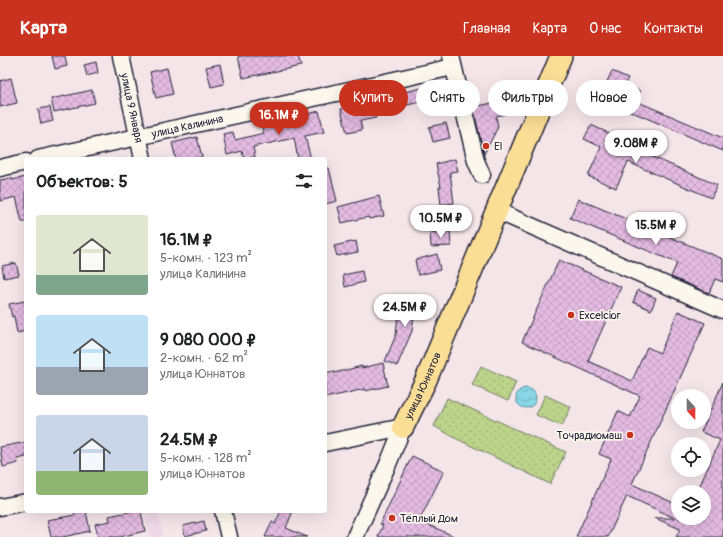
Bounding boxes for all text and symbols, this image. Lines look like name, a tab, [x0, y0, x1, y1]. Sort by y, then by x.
text: Карта	[20, 16, 67, 40]
text: Главная	[463, 20, 510, 37]
text: Карта	[532, 20, 567, 37]
text: О нас	[589, 20, 622, 37]
text: Контакты	[644, 20, 703, 37]
street label: улица 9 Января	[118, 71, 145, 144]
chip: Купить	[339, 80, 408, 116]
chip: Снять	[416, 80, 480, 116]
chip: Фильтры	[488, 80, 568, 116]
chip: Новое	[576, 80, 641, 116]
pin: 16.1M ₽	[242, 102, 316, 136]
text: 16.1M ₽	[259, 107, 299, 123]
street label: улица Калинина	[149, 112, 225, 141]
pin: 9.08M ₽	[599, 130, 673, 164]
text: 9.08M ₽	[614, 135, 658, 151]
place label: El	[494, 140, 502, 153]
marker: El	[481, 141, 491, 151]
icon: filters	[293, 170, 315, 192]
text: Объектов: 5	[36, 171, 128, 192]
pin: 10.5M ₽	[404, 205, 478, 239]
text: 10.5M ₽	[419, 210, 463, 226]
pin: 15.5M ₽	[619, 212, 693, 246]
text: 15.5M ₽	[635, 217, 677, 233]
text: 16.1M ₽	[160, 229, 213, 250]
icon: home	[68, 231, 116, 279]
text: 5-комн. · 123 m²	[160, 250, 252, 266]
text: улица Калинина	[160, 266, 246, 282]
pin: 24.5M ₽	[368, 294, 442, 328]
text: 24.5M ₽	[383, 299, 427, 315]
place label: Excelcior	[579, 309, 621, 322]
marker: Excelcior	[566, 310, 576, 320]
text: 9 080 000 ₽	[160, 329, 257, 350]
icon: home	[68, 331, 116, 379]
text: 2-комн. · 62 m²	[160, 350, 248, 366]
street label: улица Юннатов	[402, 350, 444, 422]
text: улица Юннатов	[160, 366, 245, 382]
north arrow	[671, 389, 711, 429]
map controls	[671, 389, 711, 525]
text: 24.5M ₽	[160, 429, 218, 450]
place label: Точрадиомаш	[557, 429, 622, 442]
marker: Точрадиомаш	[625, 430, 635, 440]
icon: home	[68, 431, 116, 479]
button: locate	[671, 437, 711, 477]
text: 5-комн. · 128 m²	[160, 450, 252, 466]
text: улица Юннатов	[160, 466, 245, 482]
button: layers	[671, 485, 711, 525]
place label: Тёплый Дом	[400, 512, 458, 525]
marker: Тёплый Дом	[387, 513, 397, 523]

